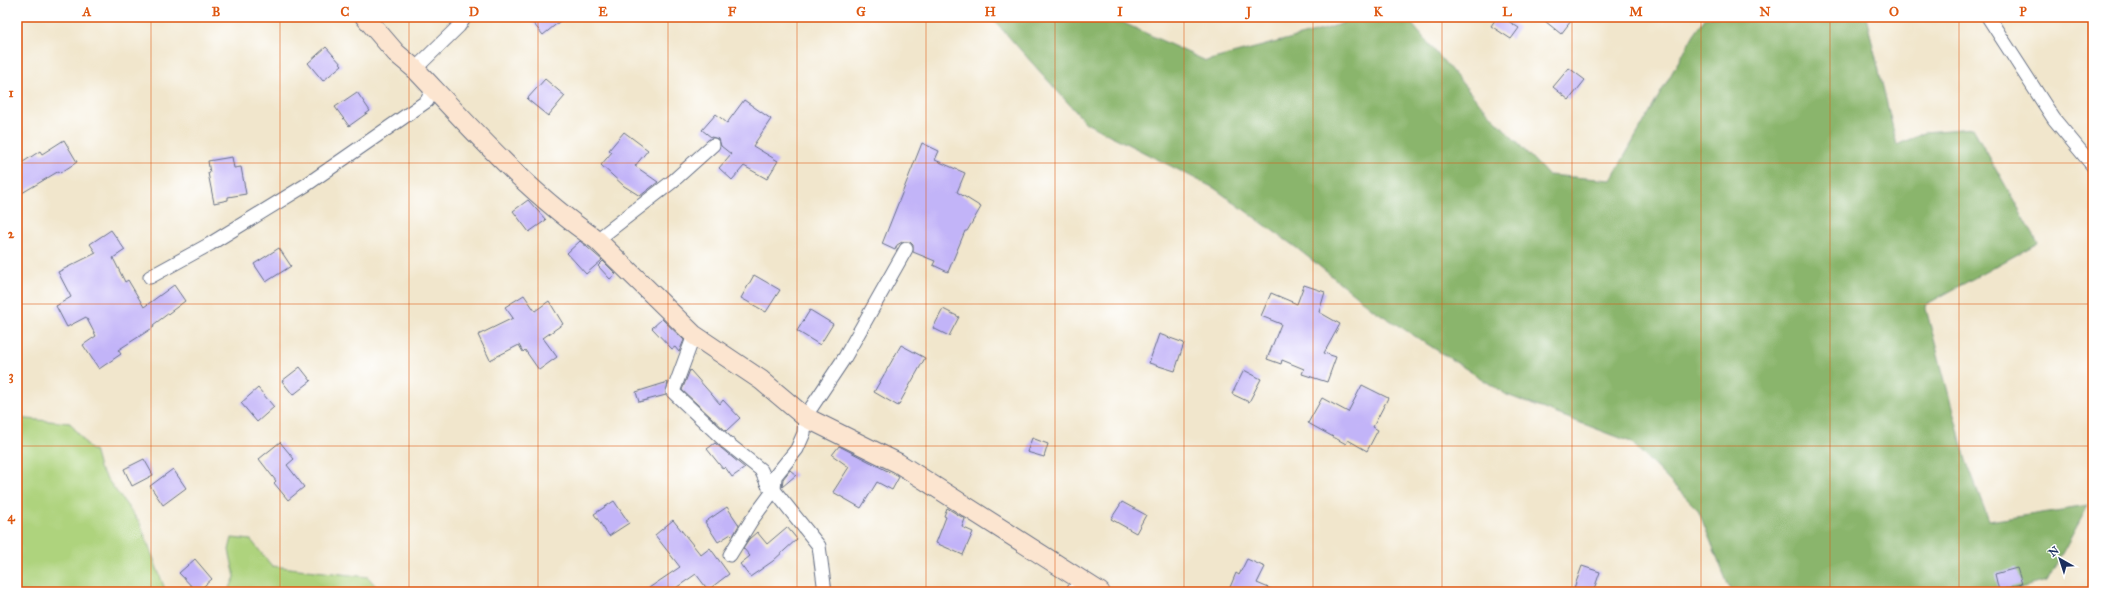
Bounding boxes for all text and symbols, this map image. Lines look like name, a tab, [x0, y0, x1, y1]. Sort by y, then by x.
text: A	[82, 4, 92, 20]
text: B	[212, 4, 221, 20]
text: C	[341, 4, 350, 20]
text: D	[469, 4, 479, 20]
text: E	[598, 4, 608, 20]
text: F	[728, 4, 737, 20]
text: G	[856, 4, 866, 20]
text: H	[984, 4, 996, 20]
text: I	[1117, 4, 1123, 20]
text: J	[1244, 4, 1252, 20]
text: K	[1373, 4, 1383, 20]
text: L	[1502, 4, 1512, 20]
text: M	[1629, 4, 1643, 20]
text: N	[1759, 4, 1771, 20]
text: O	[1889, 4, 1899, 20]
text: P	[2019, 4, 2027, 20]
text: 1	[8, 85, 14, 101]
text: 2	[8, 226, 15, 242]
text: 3	[8, 368, 14, 384]
text: 4	[7, 509, 15, 525]
north arrow	[2040, 539, 2080, 579]
text: N	[2046, 543, 2062, 560]

